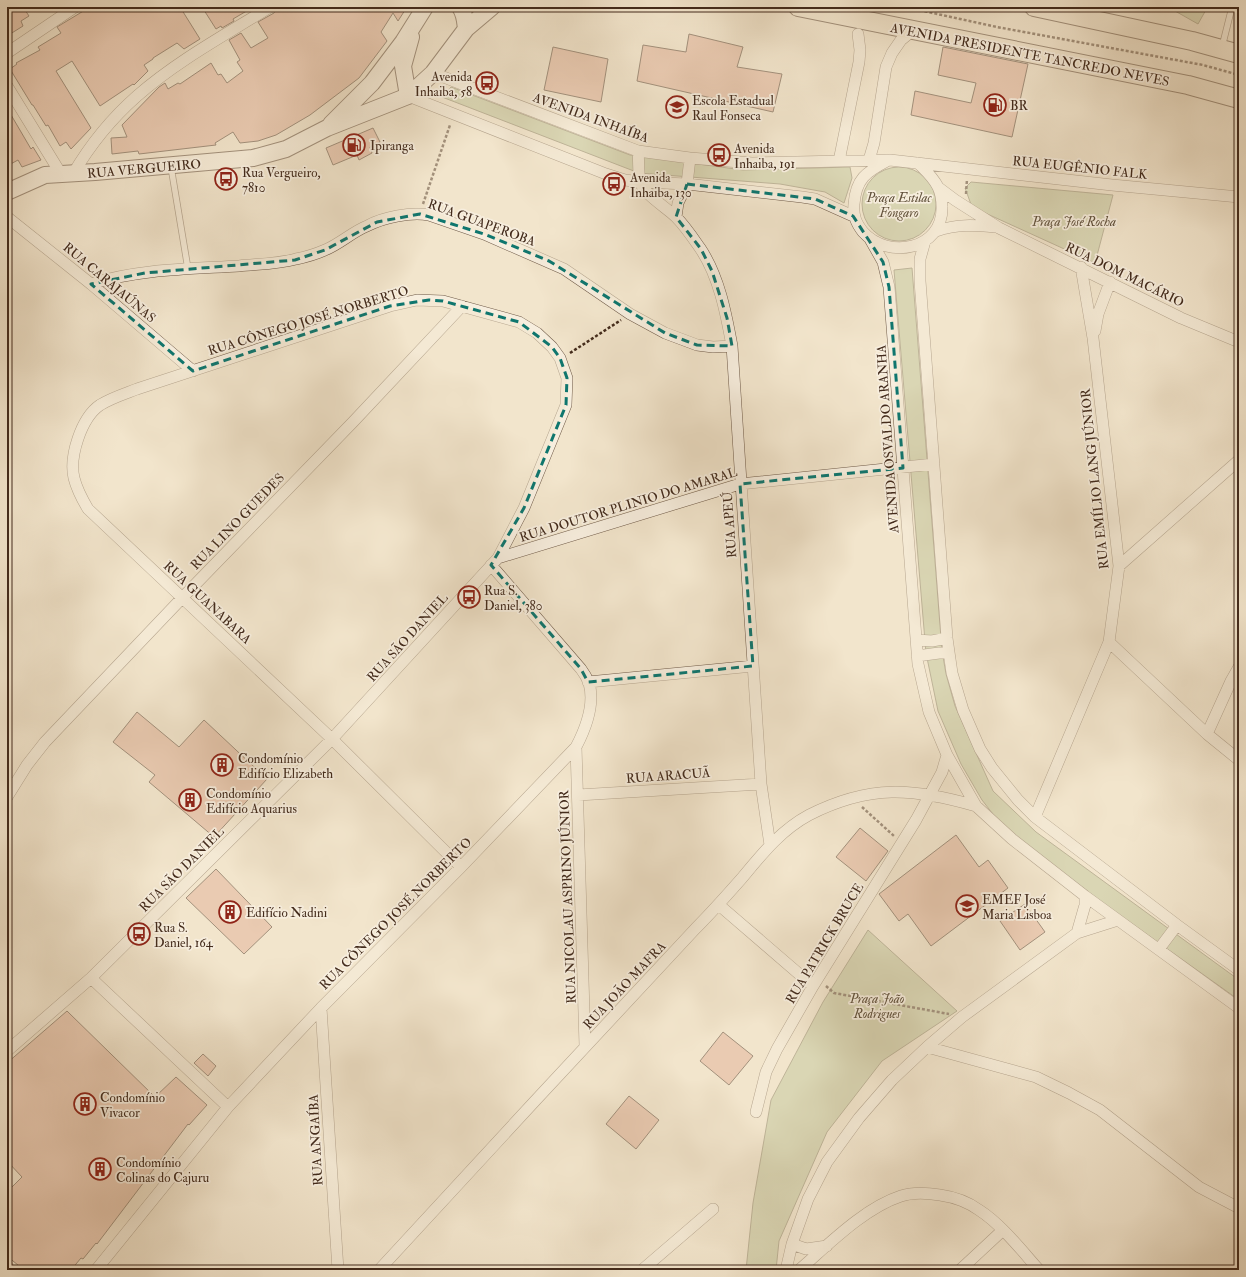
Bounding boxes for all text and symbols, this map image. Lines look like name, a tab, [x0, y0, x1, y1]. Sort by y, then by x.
street label: AVENIDA PRESIDENTE TANCREDO NEVES	[888, 20, 1171, 90]
place label: Avenida Inhaiba, 58	[415, 69, 473, 100]
bus stop icon: Avenida Inhaiba, 58	[474, 70, 500, 96]
street label: AVENIDA INHAÍBA	[530, 88, 652, 147]
fuel station icon: BR	[982, 92, 1008, 118]
place label: Escola Estadual Raul Fonseca	[692, 93, 774, 124]
school or university icon: Escola Estadual Raul Fonseca	[664, 94, 690, 120]
place label: BR	[1010, 98, 1028, 114]
fuel station icon: Ipiranga	[341, 132, 367, 158]
place label: Ipiranga	[370, 138, 414, 155]
place label: Avenida Inhaiba, 191	[733, 141, 796, 172]
bus stop icon: Avenida Inhaiba, 191	[706, 142, 732, 168]
street label: RUA EUGÊNIO FALK	[1012, 152, 1149, 183]
street label: RUA VERGUEIRO	[87, 156, 202, 182]
place label: Rua Vergueiro, 7810	[242, 165, 321, 196]
bus stop icon: Rua Vergueiro, 7810	[213, 166, 239, 192]
place label: Avenida Inhaiba, 130	[629, 170, 692, 201]
bus stop icon: Avenida Inhaiba, 130	[601, 171, 627, 197]
park label: Praça Estilac Fongaro	[865, 190, 933, 221]
street label: RUA GUAPEROBA	[426, 196, 538, 250]
park label: Praça José Rocha	[1031, 214, 1116, 230]
street label: RUA CARAJAÚNAS	[60, 238, 160, 326]
street label: RUA DOM MACÁRIO	[1063, 238, 1187, 311]
street label: RUA CÔNEGO JOSÉ NORBERTO	[206, 282, 411, 359]
street label: AVENIDA OSVALDO ARANHA	[873, 344, 903, 535]
street label: RUA EMÍLIO LANG JÚNIOR	[1076, 387, 1112, 570]
street label: RUA DOUTOR PLINIO DO AMARAL	[517, 464, 740, 546]
street label: RUA LINO GUEDES	[187, 470, 288, 573]
street label: RUA APEÚ	[719, 491, 740, 559]
street label: RUA GUANABARA	[160, 558, 255, 648]
place label: Rua S. Daniel, 380	[484, 583, 542, 614]
bus stop icon: Rua S. Daniel, 380	[456, 584, 482, 610]
street label: RUA SÃO DANIEL	[363, 589, 452, 685]
place label: Condomínio Edifício Elizabeth	[238, 751, 333, 782]
building icon: Condomínio Edifício Elizabeth	[209, 752, 235, 778]
street label: RUA ARACUÃ	[625, 764, 711, 787]
place label: Condomínio Edifício Aquarius	[206, 786, 297, 817]
building icon: Condomínio Edifício Aquarius	[177, 787, 203, 813]
street label: RUA NICOLAU ASPRINO JÚNIOR	[555, 789, 580, 1004]
street label: RUA SÃO DANIEL	[135, 823, 228, 915]
street label: RUA CÔNEGO JOSÉ NORBERTO	[315, 833, 475, 993]
street label: RUA PATRICK BRUCE	[782, 880, 867, 1007]
place label: EMEF José Maria Lisboa	[982, 892, 1052, 923]
school or university icon: EMEF José Maria Lisboa	[954, 893, 980, 919]
building icon: Edifício Nadini	[217, 899, 243, 925]
place label: Edifício Nadini	[246, 905, 328, 921]
place label: Rua S. Daniel, 164	[154, 920, 214, 951]
bus stop icon: Rua S. Daniel, 164	[126, 921, 152, 947]
street label: RUA JOÃO MAFRA	[579, 937, 670, 1033]
park label: Praça João Rodrigues	[849, 991, 905, 1022]
place label: Condomínio Vivacor	[100, 1090, 165, 1121]
building icon: Condomínio Vivacor	[72, 1091, 98, 1117]
street label: RUA ANGAÍBA	[305, 1093, 326, 1186]
place label: Condomínio Colinas do Cajuru	[116, 1155, 210, 1186]
building icon: Condomínio Colinas do Cajuru	[87, 1156, 113, 1182]

